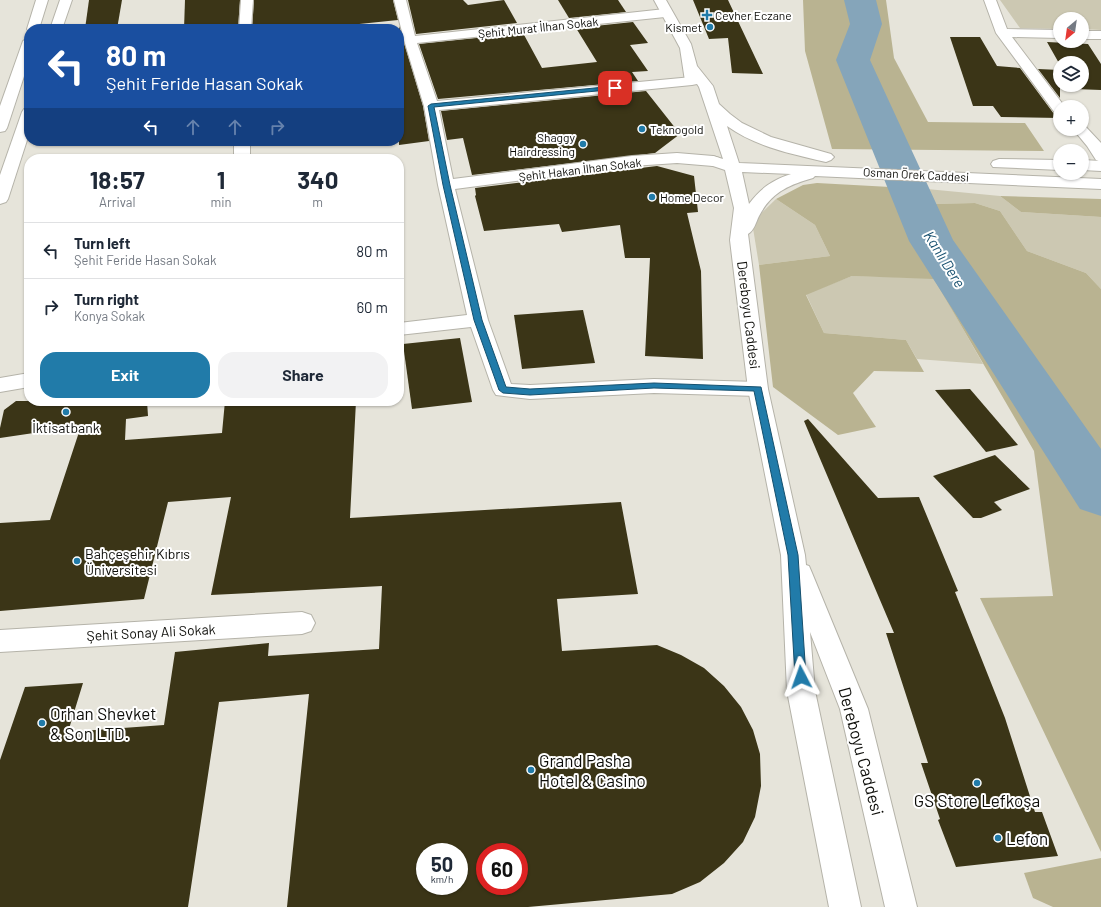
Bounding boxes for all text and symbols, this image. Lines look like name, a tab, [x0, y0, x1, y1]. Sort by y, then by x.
place label: Cevher Eczane	[715, 8, 792, 22]
marker: Cevher Eczane	[702, 10, 712, 20]
north arrow	[1053, 12, 1089, 48]
map controls	[1053, 12, 1089, 180]
street label: Şehit Murat İlhan Sokak	[477, 14, 599, 40]
place label: Kismet	[665, 20, 702, 34]
marker: Kismet	[705, 22, 715, 32]
text: 80 m	[106, 38, 166, 72]
icon: left	[40, 40, 92, 92]
button: layers	[1053, 56, 1089, 92]
pin	[598, 71, 632, 105]
text: Şehit Feride Hasan Sokak	[106, 72, 303, 94]
icon: arrive	[604, 77, 626, 99]
button: +	[1053, 100, 1089, 136]
icon: left	[140, 116, 162, 138]
icon: ahead	[182, 116, 204, 138]
icon: ahead	[224, 116, 246, 138]
icon: right	[266, 116, 288, 138]
place label: Teknogold	[650, 122, 704, 136]
marker: Teknogold	[637, 124, 647, 134]
place label: Shaggy Hairdressing	[509, 130, 575, 158]
marker: Shaggy Hairdressing	[578, 139, 588, 149]
button: −	[1053, 144, 1089, 180]
street label: Şehit Hakan İlhan Sokak	[518, 155, 642, 183]
street label: Osman Örek Caddesi	[863, 164, 969, 184]
text: 18:57	[90, 165, 145, 194]
text: 1	[217, 165, 225, 194]
text: 340	[297, 165, 338, 194]
place label: Home Decor	[660, 190, 725, 204]
marker: Home Decor	[647, 192, 657, 202]
text: Arrival	[99, 194, 135, 210]
text: min	[210, 194, 231, 210]
text: m	[312, 194, 323, 210]
water label: Kanlı Dere	[921, 227, 970, 291]
text: Turn left	[74, 234, 130, 252]
icon: left	[40, 240, 62, 262]
text: 80 m	[356, 242, 388, 260]
text: Şehit Feride Hasan Sokak	[74, 252, 217, 268]
street label: Dereboyu Caddesi	[734, 260, 764, 370]
text: Turn right	[74, 290, 139, 308]
icon: right	[40, 296, 62, 318]
text: 60 m	[356, 298, 388, 316]
text: Konya Sokak	[74, 308, 145, 324]
button: Exit	[40, 352, 210, 398]
button: Share	[218, 352, 388, 398]
marker: İktisatbank	[61, 407, 71, 417]
place label: İktisatbank	[32, 419, 100, 436]
place label: Bahçeşehir Kıbrıs Üniversitesi	[85, 545, 190, 578]
marker: Bahçeşehir Kıbrıs Üniversitesi	[72, 556, 82, 566]
street label: Şehit Sonay Ali Sokak	[86, 620, 216, 644]
position arrow	[780, 656, 822, 698]
street label: Dereboyu Caddesi	[835, 685, 889, 817]
place label: Orhan Shevket & Son LTD.	[50, 703, 156, 743]
marker: Orhan Shevket & Son LTD.	[37, 718, 47, 728]
place label: Grand Pasha Hotel & Casino	[539, 750, 646, 790]
marker: Grand Pasha Hotel & Casino	[526, 765, 536, 775]
marker: GS Store Lefkoşa	[972, 778, 982, 788]
place label: GS Store Lefkoşa	[914, 790, 1040, 810]
place label: Lefon	[1006, 828, 1048, 848]
marker: Lefon	[993, 833, 1003, 843]
speed limit sign: 60	[476, 843, 528, 895]
text: 50	[431, 852, 453, 876]
text: km/h	[431, 873, 453, 885]

